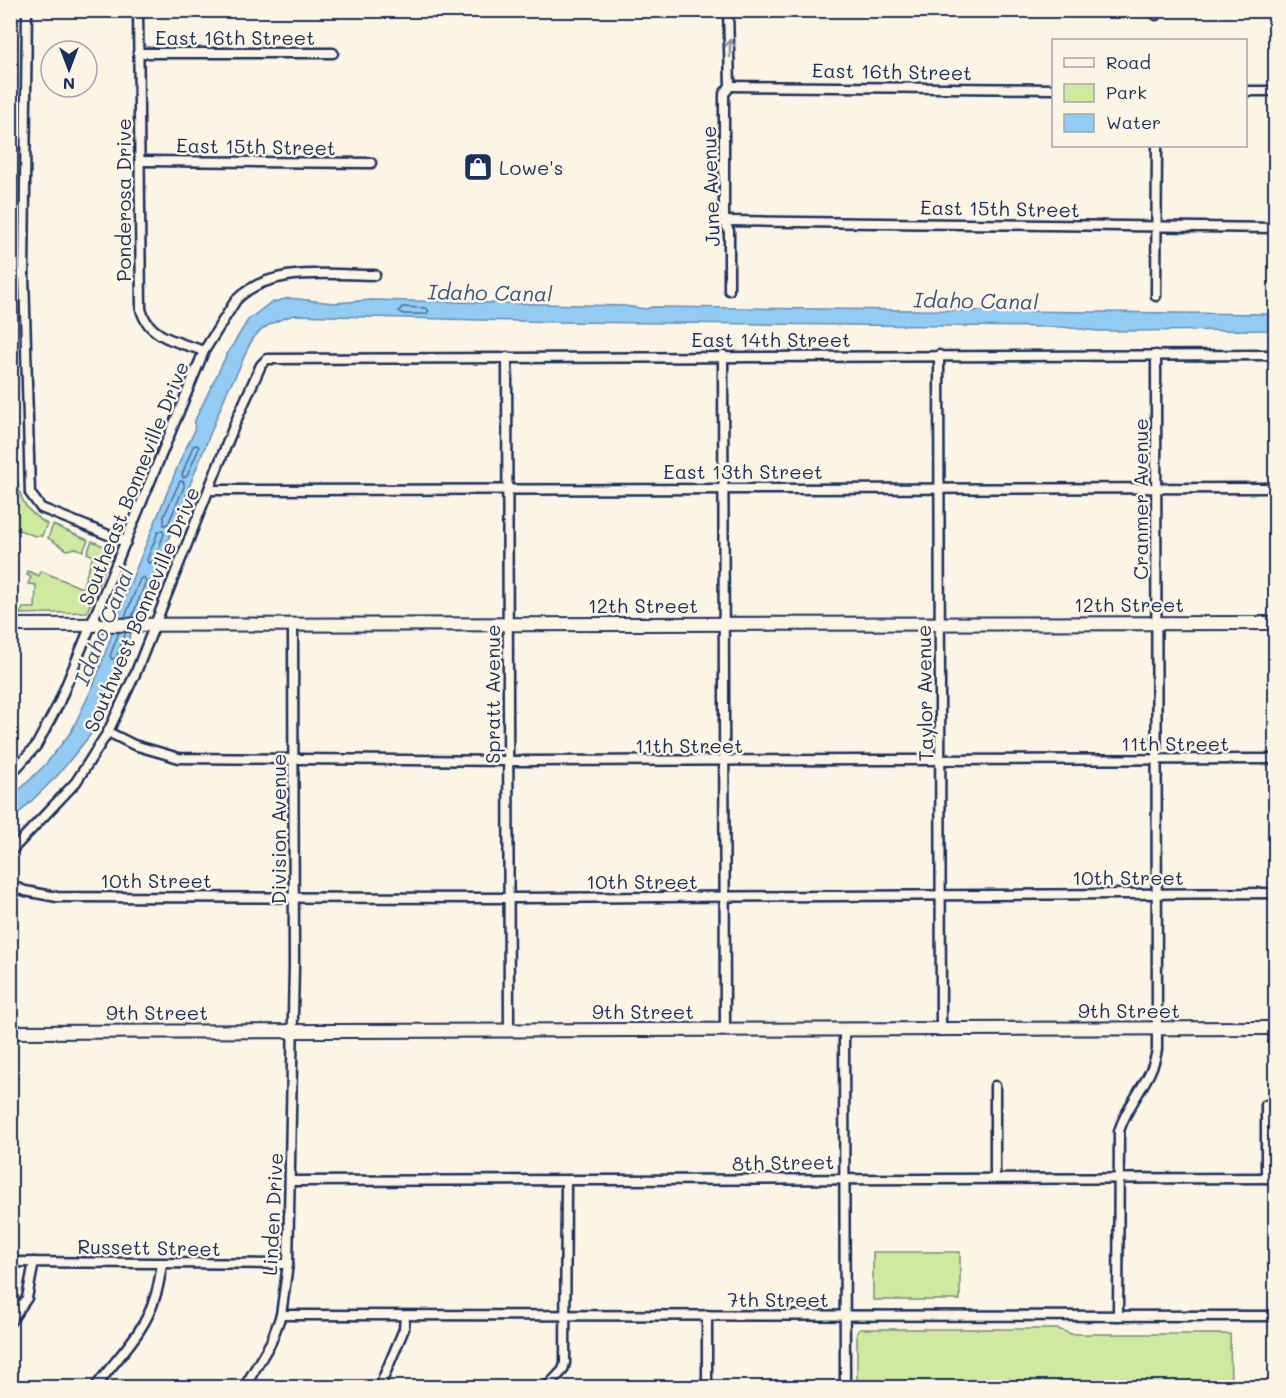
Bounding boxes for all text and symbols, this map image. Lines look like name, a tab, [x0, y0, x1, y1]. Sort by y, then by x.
street label: East 16th Street	[155, 24, 315, 50]
north arrow	[39, 39, 99, 99]
one-way arrow	[724, 39, 736, 59]
legend	[1052, 39, 1247, 147]
text: Road	[1106, 50, 1151, 74]
street label: East 16th Street	[812, 57, 972, 85]
text: N	[63, 74, 75, 95]
text: Park	[1106, 80, 1147, 104]
text: Water	[1106, 110, 1161, 134]
street label: Ponderosa Drive	[110, 118, 136, 282]
street label: June Avenue	[695, 125, 725, 247]
street label: East 15th Street	[176, 132, 336, 160]
shop icon: Lowe's	[462, 151, 494, 183]
place label: Lowe's	[499, 154, 563, 180]
street label: East 15th Street	[920, 194, 1080, 222]
water label: Idaho Canal	[427, 277, 553, 307]
water label: Idaho Canal	[913, 285, 1039, 315]
street label: East 14th Street	[691, 326, 851, 352]
street label: Southeast Bonneville Drive	[72, 357, 194, 609]
street label: Cranmer Avenue	[1127, 418, 1153, 580]
street label: East 13th Street	[663, 458, 823, 484]
street label: Southwest Bonneville Drive	[77, 482, 205, 736]
water label: Idaho Canal	[67, 562, 139, 689]
street label: 12th Street	[1074, 591, 1184, 617]
street label: 12th Street	[588, 592, 698, 618]
street label: Spratt Avenue	[479, 624, 505, 764]
street label: Taylor Avenue	[910, 625, 938, 761]
street label: 11th Street	[1121, 730, 1229, 756]
street label: 11th Street	[635, 732, 743, 758]
street label: Division Avenue	[265, 754, 291, 904]
street label: 10th Street	[1072, 864, 1184, 890]
street label: 10th Street	[100, 867, 212, 893]
street label: 10th Street	[586, 868, 698, 894]
street label: 9th Street	[1078, 997, 1180, 1023]
street label: 9th Street	[592, 998, 694, 1024]
street label: 9th Street	[106, 999, 208, 1025]
street label: 8th Street	[732, 1148, 834, 1176]
street label: Linden Drive	[256, 1152, 288, 1276]
street label: Russett Street	[77, 1233, 221, 1261]
street label: 7th Street	[727, 1286, 829, 1312]

